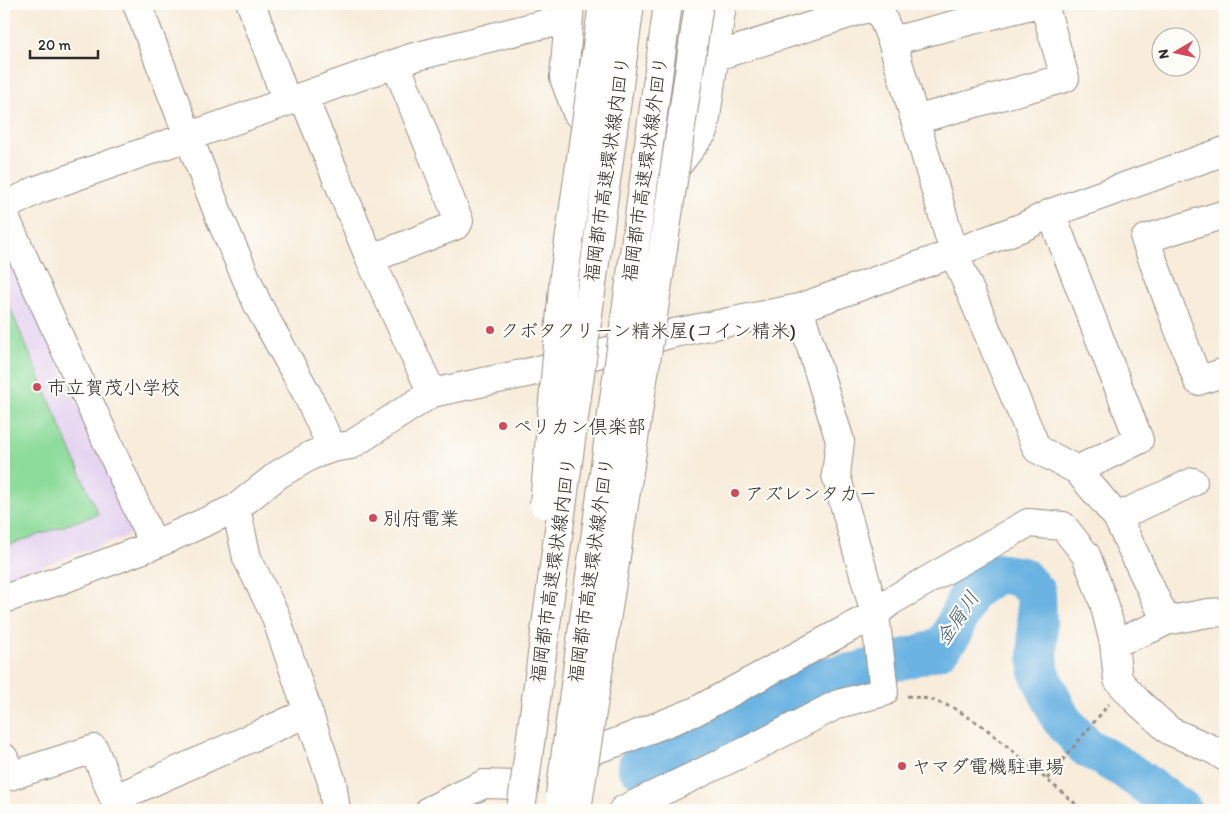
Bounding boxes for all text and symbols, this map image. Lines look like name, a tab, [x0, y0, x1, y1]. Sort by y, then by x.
scale bar	[30, 28, 98, 60]
north arrow	[1152, 28, 1202, 78]
text: 20 m	[38, 36, 72, 54]
text: N	[1155, 48, 1173, 60]
street label: 福岡都市高速環状線内回り	[580, 55, 634, 283]
street label: 福岡都市高速環状線外回り	[618, 55, 672, 283]
place label: クボタクリーン精米屋(コイン精米)	[500, 319, 796, 342]
marker: クボタクリーン精米屋(コイン精米)	[484, 324, 496, 336]
place label: 市立賀茂小学校	[47, 376, 180, 399]
marker: 市立賀茂小学校	[31, 381, 43, 393]
place label: ペリカン倶楽部	[513, 415, 646, 438]
marker: ペリカン倶楽部	[497, 420, 509, 432]
street label: 福岡都市高速環状線内回り	[526, 456, 580, 684]
street label: 福岡都市高速環状線外回り	[564, 456, 618, 684]
place label: アズレンタカー	[745, 482, 877, 505]
marker: アズレンタカー	[729, 487, 741, 499]
place label: 別府電業	[383, 507, 459, 530]
marker: 別府電業	[367, 512, 379, 524]
water label: 金屑川	[930, 586, 984, 650]
place label: ヤマダ電機駐車場	[912, 755, 1064, 778]
marker: ヤマダ電機駐車場	[896, 760, 908, 772]

